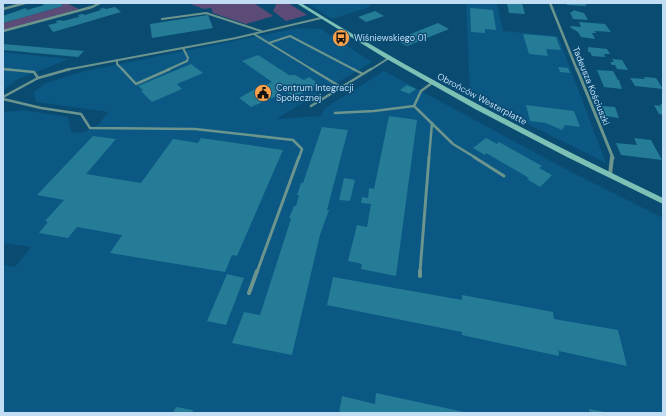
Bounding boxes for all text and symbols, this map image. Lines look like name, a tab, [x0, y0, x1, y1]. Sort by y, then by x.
bus stop icon: Wiśniewskiego 01	[331, 28, 351, 48]
place label: Wiśniewskiego 01	[354, 32, 427, 44]
street label: Tadeusza Kościuszki	[570, 45, 612, 127]
street label: Obrońców Westerplatte	[435, 70, 529, 128]
place label: Centrum Integracji Społecznej	[276, 82, 354, 104]
public building icon: Centrum Integracji Społecznej	[253, 83, 273, 103]

